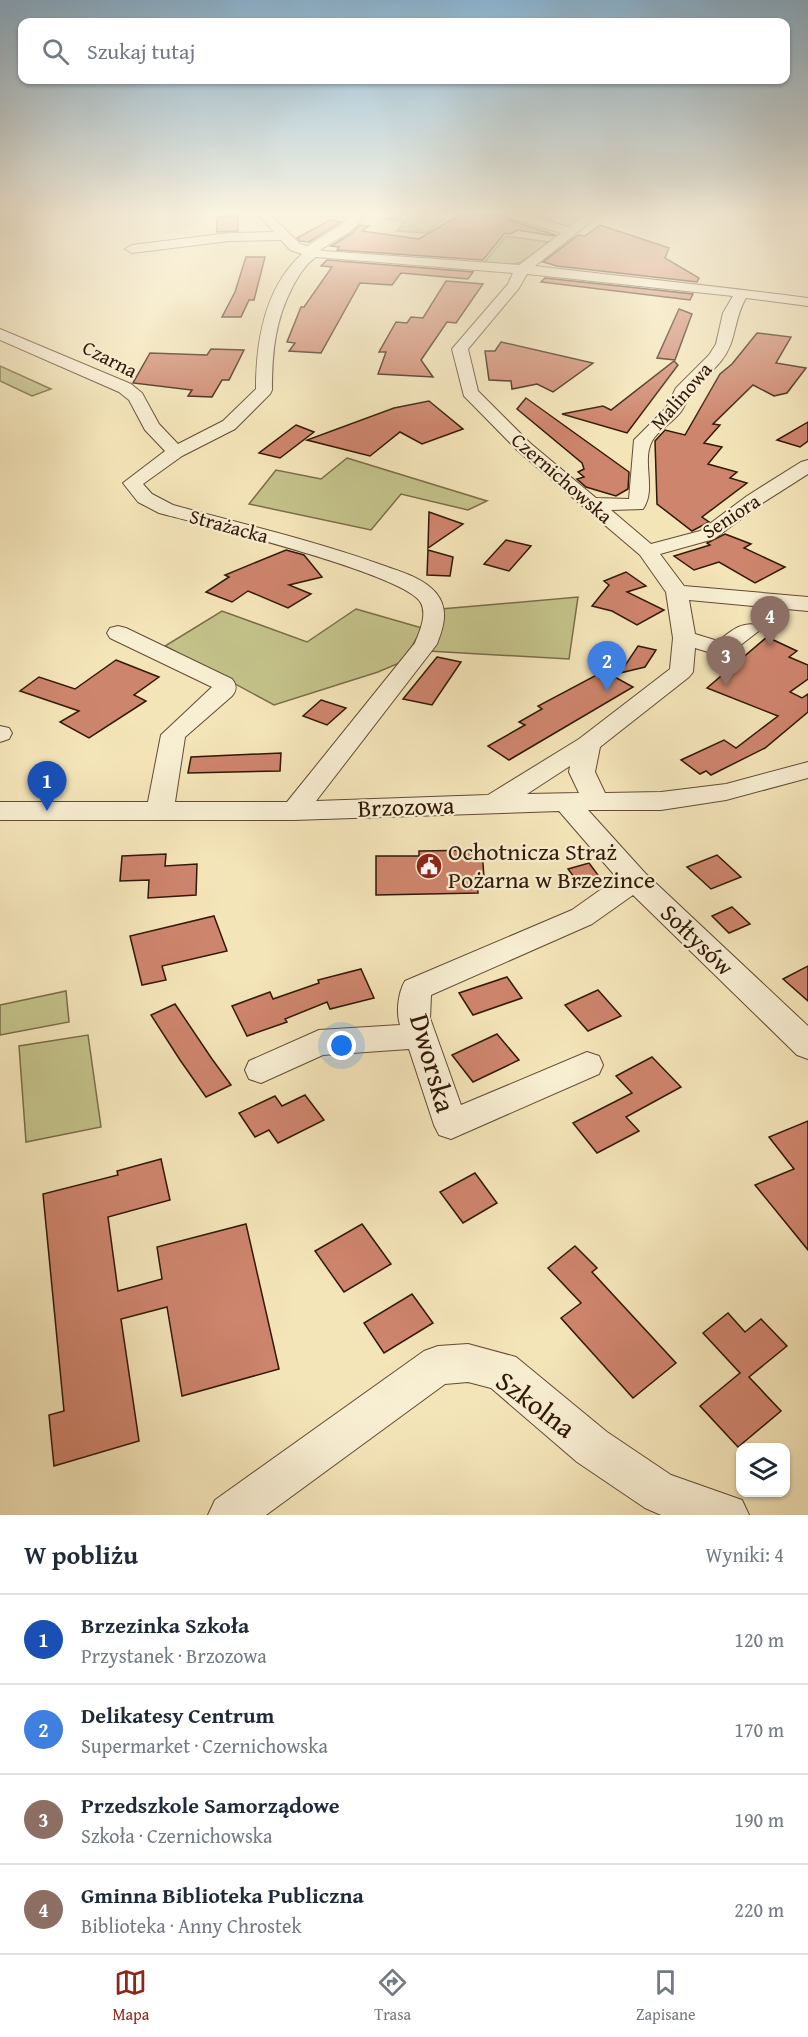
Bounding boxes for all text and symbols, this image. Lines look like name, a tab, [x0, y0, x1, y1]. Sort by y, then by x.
search box	[18, 18, 790, 84]
icon: search	[39, 35, 72, 68]
text: Szukaj tutaj	[87, 35, 195, 67]
street label: Czarna	[78, 332, 143, 385]
street label: Malinowa	[643, 355, 719, 436]
street label: Czernichowska	[505, 425, 620, 530]
street label: Seniora	[696, 486, 766, 545]
street label: Strażacka	[186, 501, 272, 550]
pin: 4	[750, 596, 790, 646]
pin: 3	[706, 636, 746, 686]
pin: 2	[588, 642, 626, 691]
pin: 1	[28, 762, 66, 811]
street label: Brzozowa	[357, 787, 456, 826]
place label: Ochotnicza Straż Pożarna w Brzezince	[448, 834, 655, 897]
public building icon: Ochotnicza Straż Pożarna w Brzezince	[414, 851, 444, 881]
street label: Sołtysów	[653, 896, 742, 984]
street label: Dworska	[400, 1009, 467, 1118]
your location	[327, 1031, 356, 1060]
street label: Szkolna	[488, 1360, 585, 1448]
map controls	[736, 1443, 790, 1497]
button: layers	[736, 1443, 790, 1497]
text: W pobliżu	[24, 1535, 138, 1574]
text: Wyniki: 4	[706, 1540, 784, 1569]
text: Brzezinka Szkoła	[81, 1609, 249, 1641]
text: 1	[38, 1625, 49, 1654]
text: 120 m	[734, 1625, 784, 1654]
text: Przystanek · Brzozowa	[81, 1641, 267, 1670]
text: Delikatesy Centrum	[81, 1699, 274, 1731]
text: 2	[38, 1715, 49, 1744]
text: 170 m	[734, 1715, 784, 1744]
text: Supermarket · Czernichowska	[81, 1731, 328, 1760]
text: Przedszkole Samorządowe	[81, 1789, 339, 1821]
text: 3	[38, 1805, 49, 1834]
text: 190 m	[734, 1805, 784, 1834]
text: Szkoła · Czernichowska	[81, 1821, 272, 1850]
text: Gminna Biblioteka Publiczna	[81, 1879, 364, 1911]
text: 4	[38, 1895, 49, 1924]
text: 220 m	[734, 1895, 784, 1924]
text: Biblioteka · Anny Chrostek	[81, 1911, 302, 1940]
tab: Mapa	[112, 1966, 149, 2026]
tab: Trasa	[374, 1966, 411, 2026]
tab: Zapisane	[636, 1966, 696, 2026]

